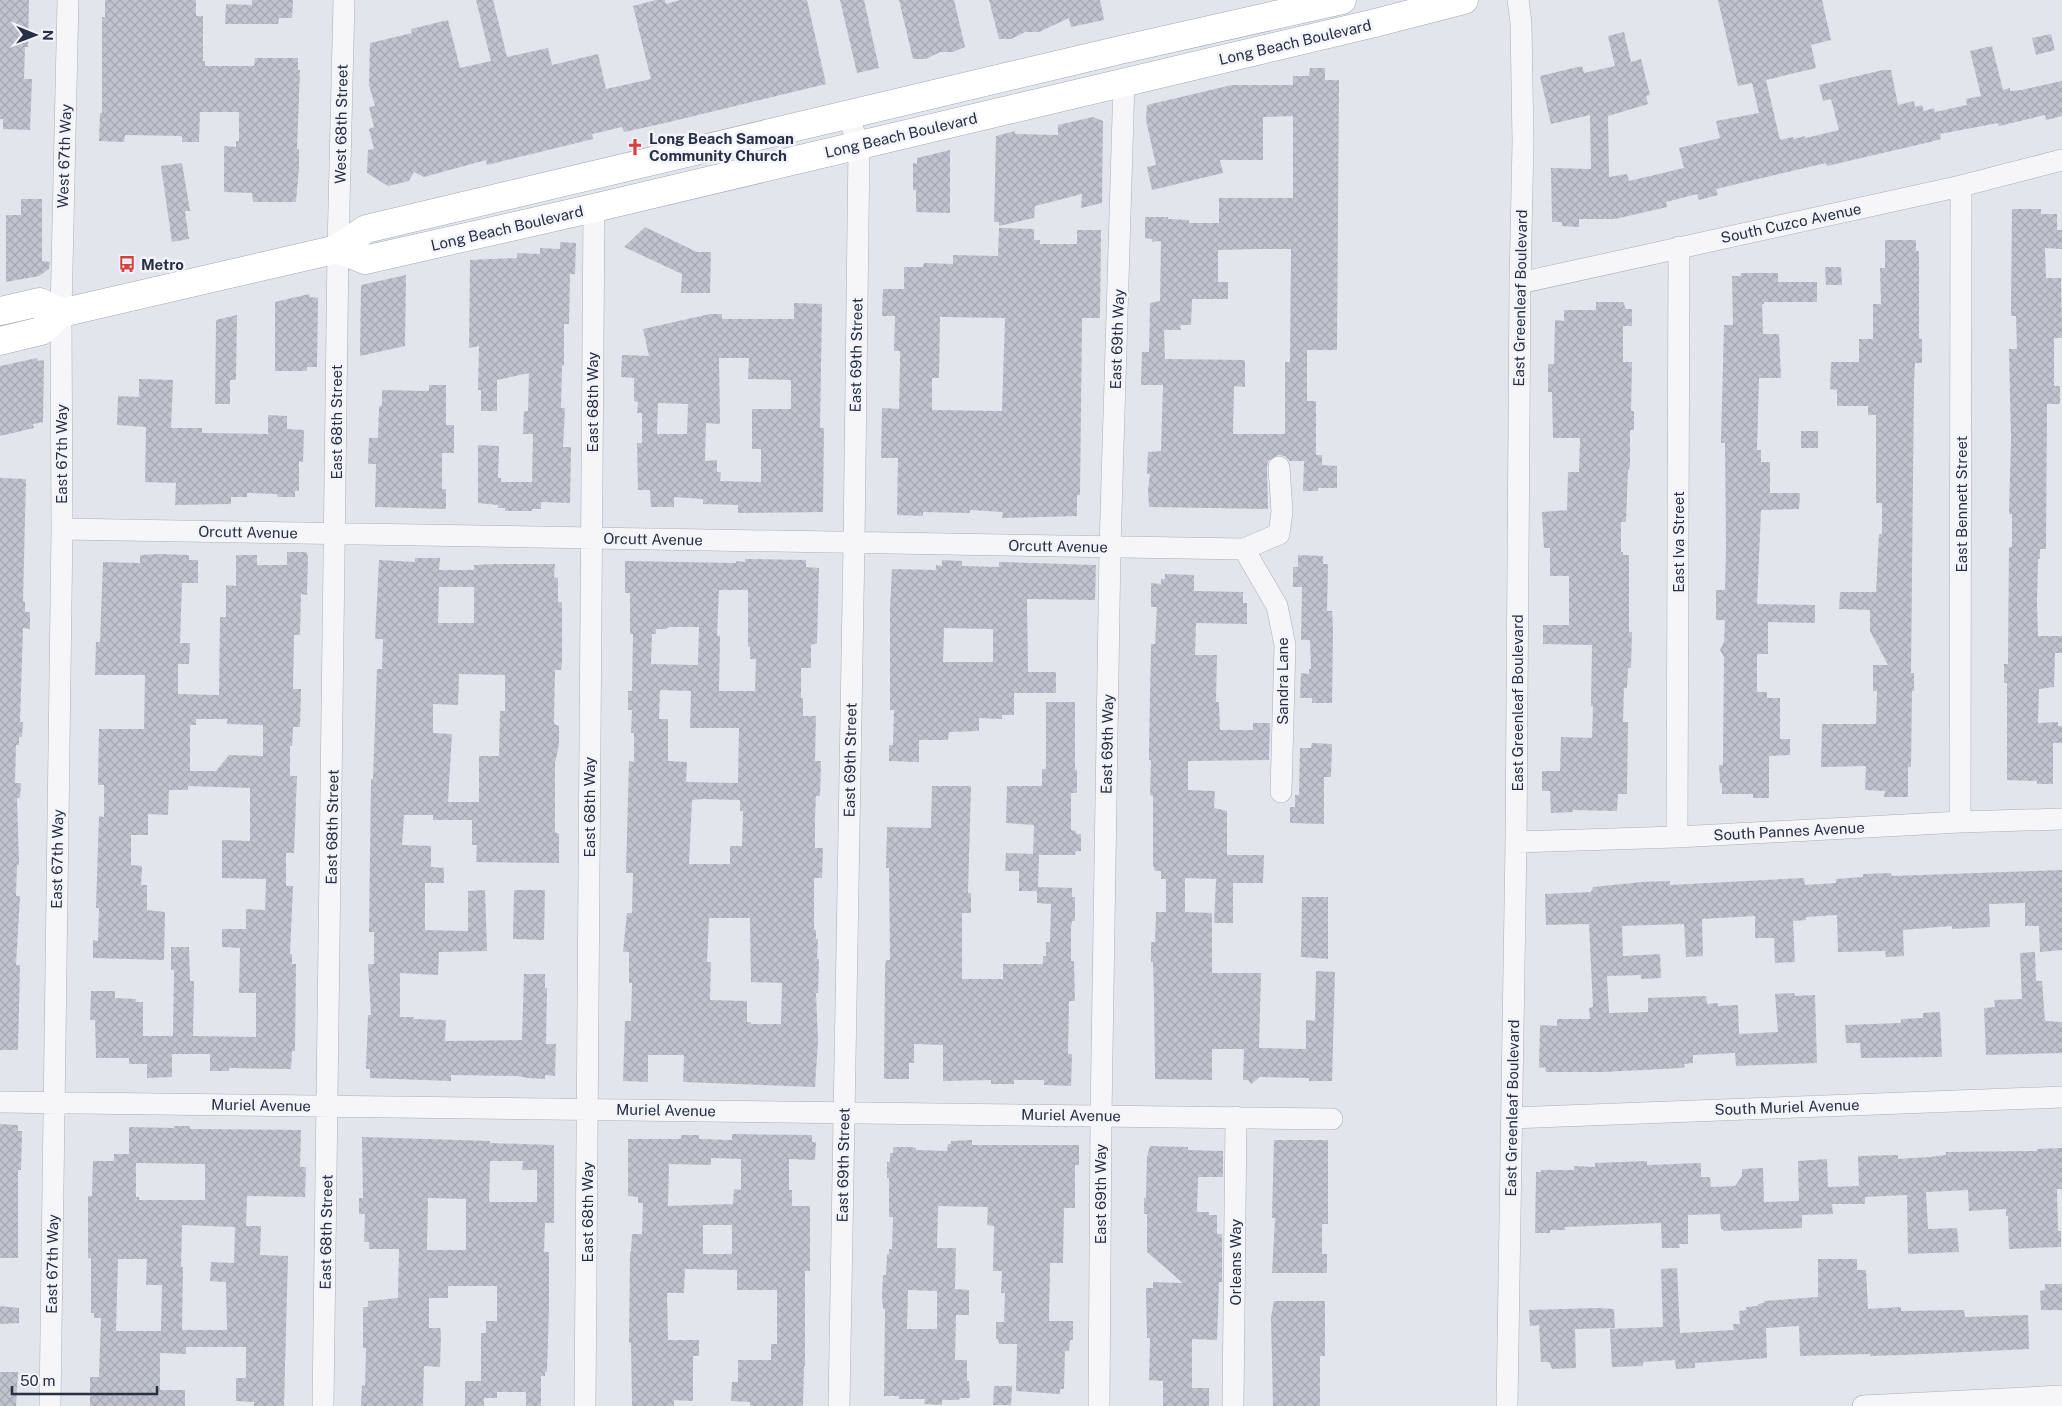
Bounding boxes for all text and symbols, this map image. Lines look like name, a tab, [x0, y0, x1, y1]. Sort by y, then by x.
north arrow	[10, 10, 60, 60]
street label: Long Beach Boulevard	[1217, 16, 1373, 68]
text: N	[40, 30, 56, 41]
street label: West 68th Street	[331, 64, 351, 184]
street label: West 67th Way	[54, 103, 74, 209]
street label: Long Beach Boulevard	[823, 109, 979, 161]
place label: Long Beach Samoan Community Church	[649, 130, 794, 164]
church icon: Long Beach Samoan Community Church	[625, 137, 645, 157]
street label: South Cuzco Avenue	[1719, 200, 1863, 246]
street label: Long Beach Boulevard	[429, 202, 585, 254]
street label: East Greenleaf Boulevard	[1510, 209, 1530, 387]
bus stop icon: Metro	[117, 254, 137, 274]
place label: Metro	[141, 256, 184, 273]
street label: East 69th Way	[1107, 289, 1127, 389]
street label: East 69th Street	[846, 297, 866, 413]
street label: East 68th Way	[584, 352, 601, 452]
street label: East 68th Street	[328, 364, 345, 480]
street label: East 67th Way	[53, 404, 70, 504]
street label: East Bennett Street	[1953, 435, 1970, 572]
street label: East Iva Street	[1670, 491, 1687, 593]
street label: Orcutt Avenue	[198, 523, 298, 541]
street label: Orcutt Avenue	[603, 530, 703, 548]
street label: Orcutt Avenue	[1008, 537, 1108, 555]
street label: East Greenleaf Boulevard	[1509, 614, 1526, 792]
street label: Sandra Lane	[1274, 637, 1291, 725]
street label: East 69th Way	[1098, 694, 1116, 794]
street label: East 69th Street	[840, 702, 860, 818]
street label: East 68th Way	[581, 757, 598, 857]
street label: East 68th Street	[322, 769, 342, 885]
street label: East 67th Way	[48, 809, 66, 909]
street label: South Pannes Avenue	[1713, 819, 1865, 843]
street label: East Greenleaf Boulevard	[1502, 1019, 1522, 1197]
street label: Muriel Avenue	[211, 1096, 311, 1114]
street label: South Muriel Avenue	[1714, 1096, 1860, 1118]
street label: Muriel Avenue	[616, 1101, 716, 1119]
street label: Muriel Avenue	[1021, 1106, 1121, 1124]
street label: East 69th Street	[833, 1107, 853, 1223]
street label: East 69th Way	[1092, 1144, 1109, 1244]
street label: East 68th Way	[579, 1162, 596, 1262]
street label: East 68th Street	[316, 1174, 336, 1290]
street label: East 67th Way	[43, 1214, 61, 1314]
street label: Orleans Way	[1227, 1219, 1244, 1305]
scale bar	[12, 1364, 158, 1396]
text: 50 m	[20, 1372, 55, 1389]

